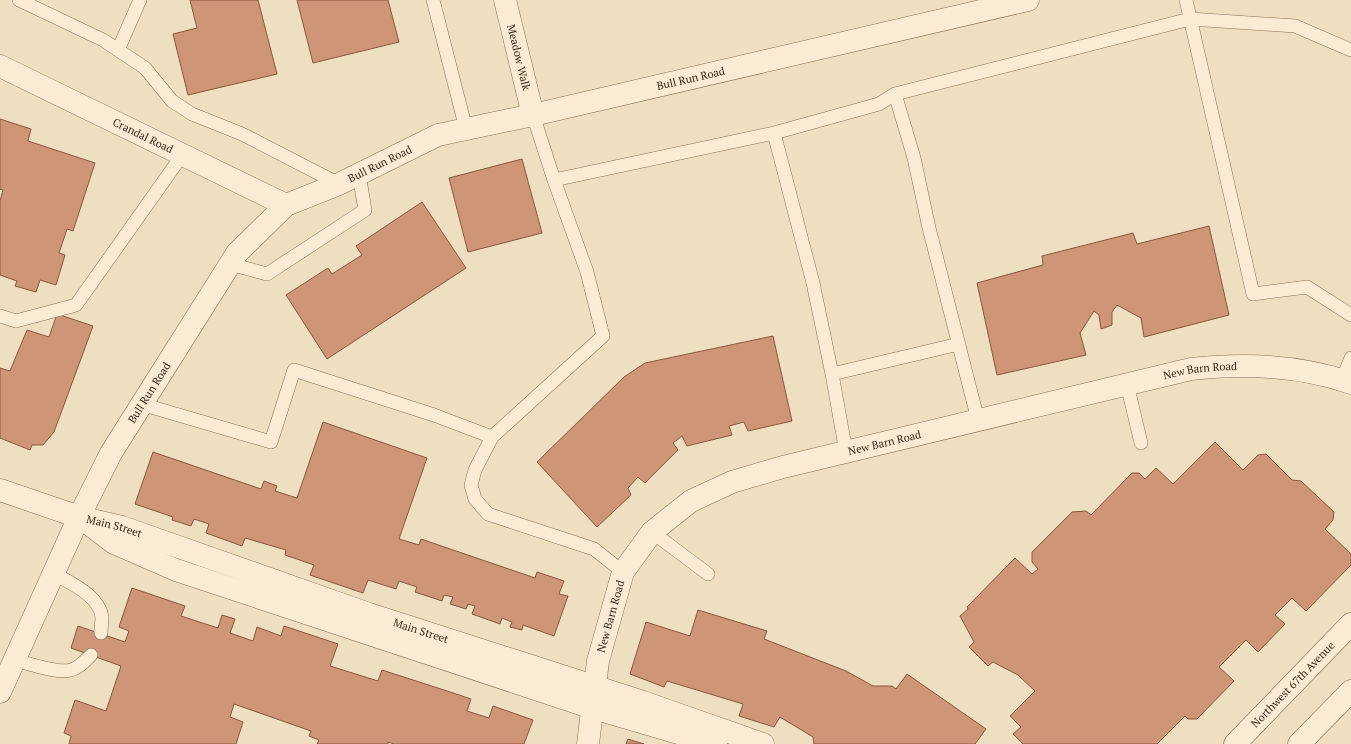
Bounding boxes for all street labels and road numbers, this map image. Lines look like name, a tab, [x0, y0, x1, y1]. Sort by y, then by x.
street label: Meadow Walk	[504, 23, 534, 92]
street label: Bull Run Road	[655, 64, 726, 93]
street label: Crandal Road	[110, 115, 176, 156]
street label: Bull Run Road	[345, 142, 414, 186]
street label: Bull Run Road	[125, 359, 174, 426]
street label: New Barn Road	[1162, 359, 1237, 382]
street label: New Barn Road	[847, 427, 922, 458]
street label: Main Street	[85, 512, 144, 541]
street label: New Barn Road	[594, 578, 627, 654]
street label: Main Street	[392, 615, 450, 646]
street label: Northwest 67th Avenue	[1248, 638, 1338, 730]

